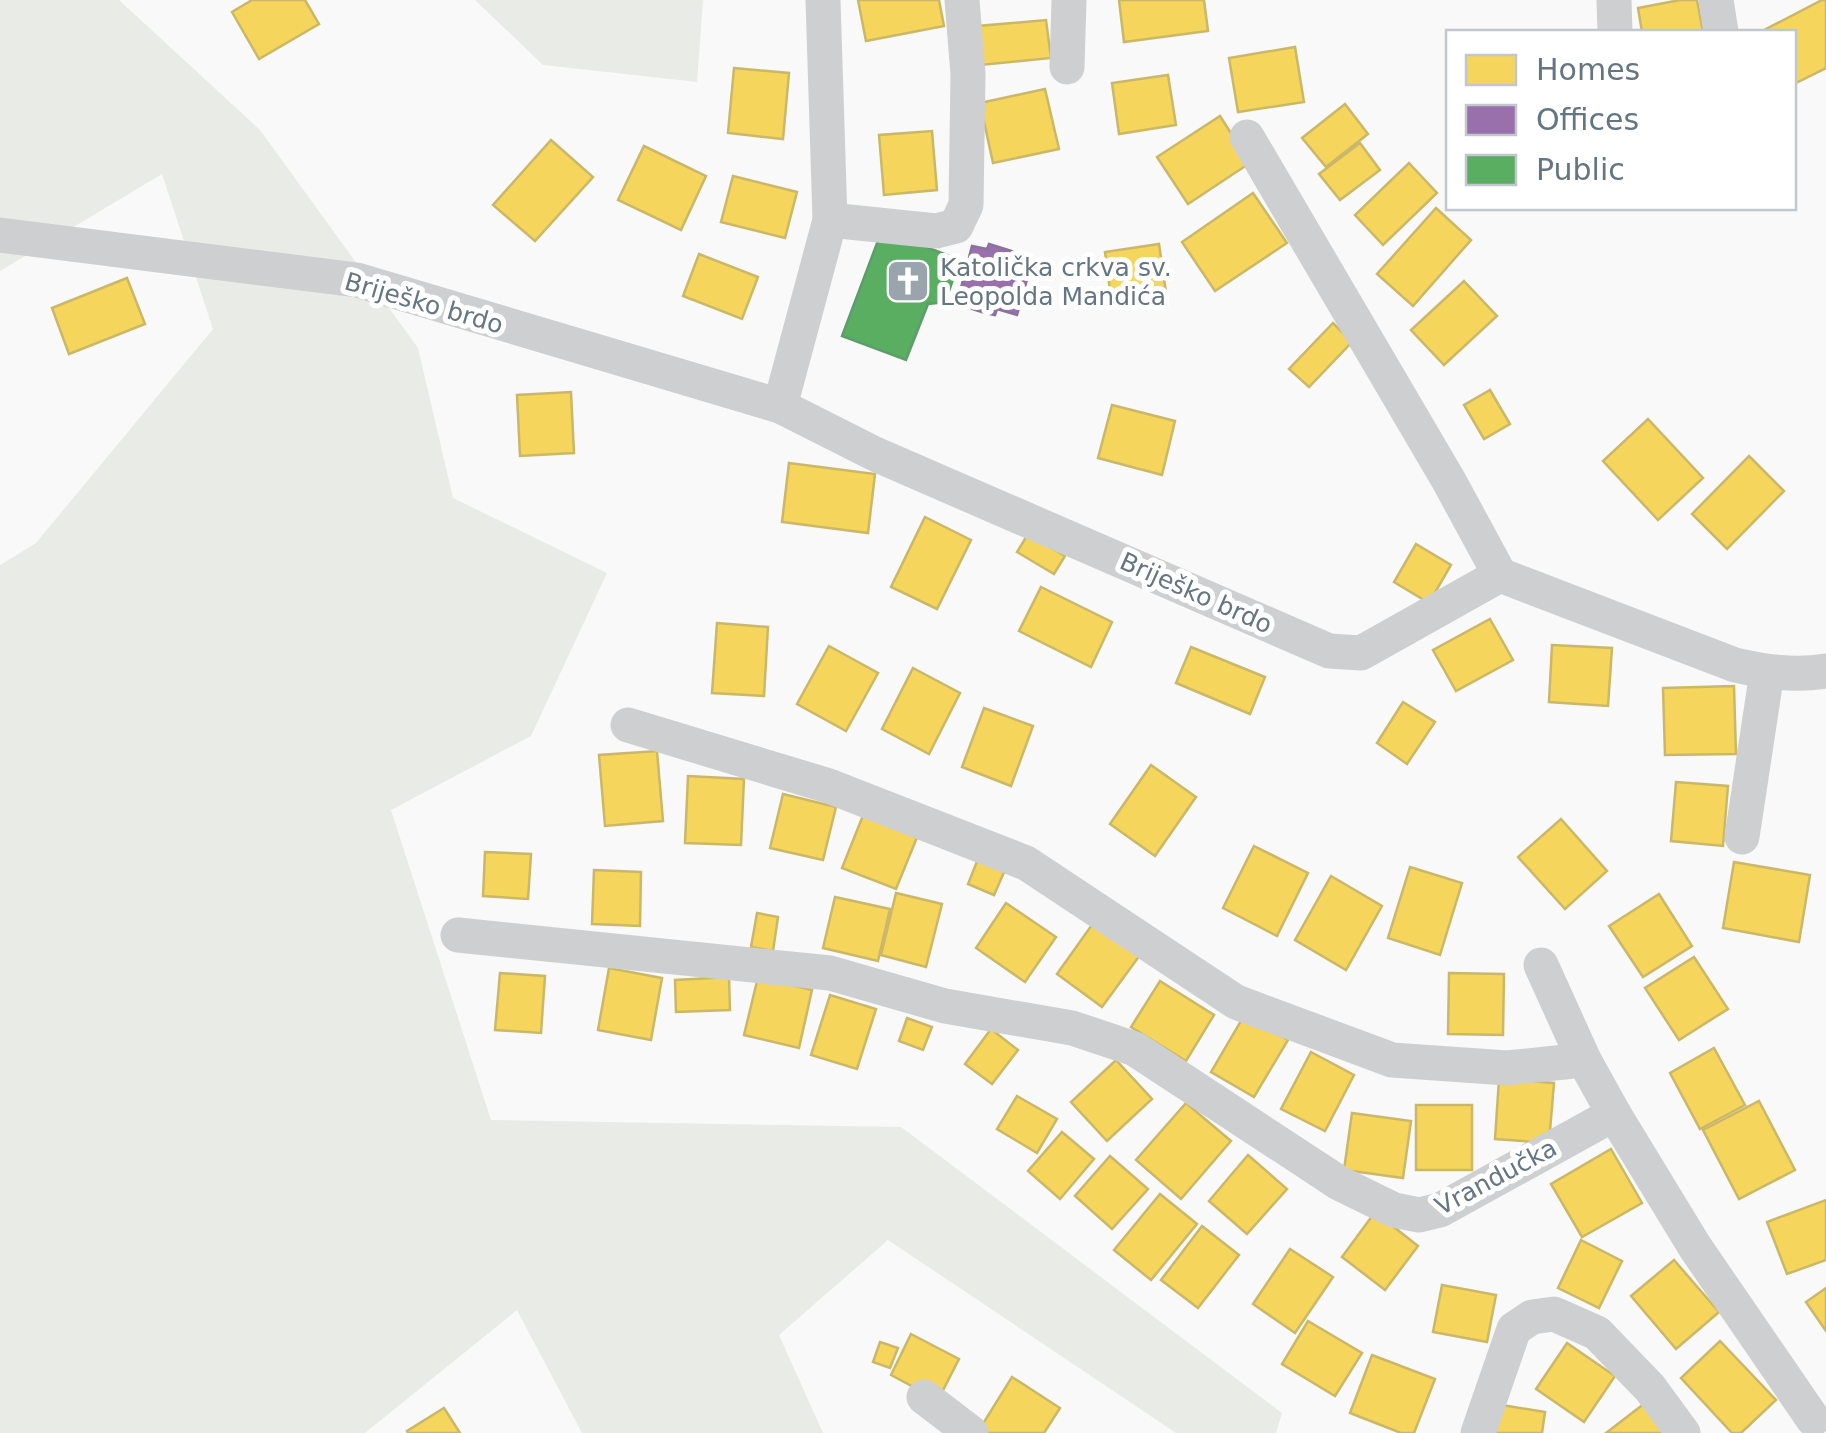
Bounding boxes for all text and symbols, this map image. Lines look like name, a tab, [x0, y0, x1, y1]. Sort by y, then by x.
legend	[1446, 30, 1796, 210]
text: Homes	[1536, 52, 1640, 87]
text: Offices	[1536, 102, 1639, 137]
text: Public	[1536, 152, 1625, 187]
place label: Katolička crkva sv. Leopolda Mandića	[940, 253, 1172, 311]
church icon: Katolička crkva sv. Leopolda Mandića	[885, 258, 931, 304]
street label: Briješko brdo	[341, 267, 507, 339]
street label: Briješko brdo	[1115, 547, 1277, 639]
street label: Vrandučka	[1430, 1133, 1562, 1221]

